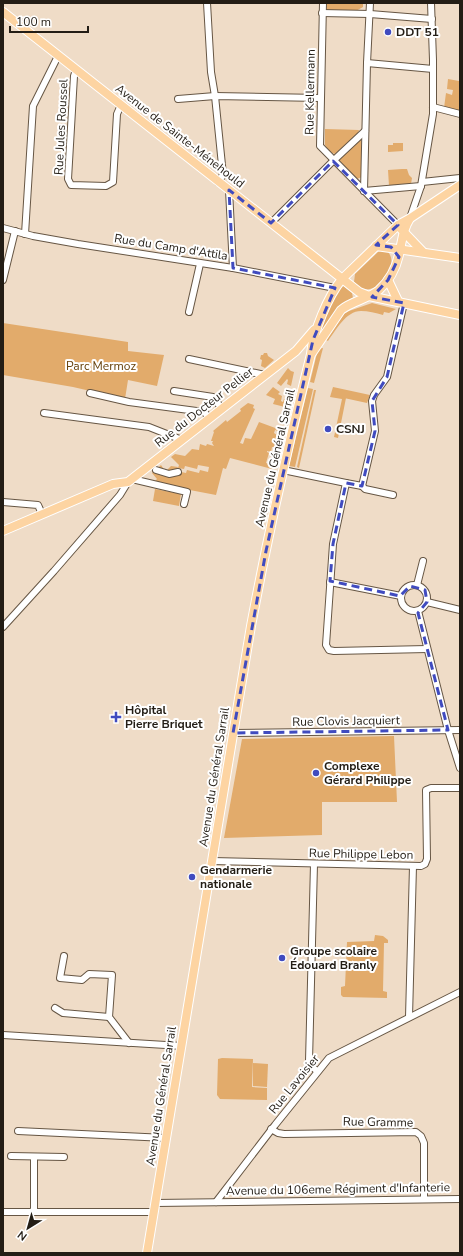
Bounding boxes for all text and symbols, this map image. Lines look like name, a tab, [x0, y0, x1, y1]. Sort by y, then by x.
scale bar	[10, 8, 88, 34]
text: 100 m	[16, 14, 51, 30]
place label: DDT 51	[396, 24, 439, 40]
marker: DDT 51	[383, 27, 393, 37]
street label: Rue Kellermann	[301, 49, 319, 135]
street label: Rue Jules Roussel	[50, 78, 72, 176]
street label: Avenue de Sainte-Ménehould	[112, 80, 248, 192]
street label: Rue du Camp d'Attila	[113, 230, 229, 264]
park label: Parc Mermoz	[66, 358, 136, 374]
street label: Rue du Docteur Pellier	[151, 363, 257, 451]
street label: Avenue du Général Sarrail	[251, 387, 299, 529]
place label: CSNJ	[336, 421, 365, 437]
marker: CSNJ	[323, 424, 333, 434]
place label: Hôpital Pierre Briquet	[125, 702, 203, 732]
street label: Avenue du Général Sarrail	[195, 706, 233, 848]
marker: Hôpital Pierre Briquet	[110, 711, 122, 723]
street label: Rue Clovis Jacquiert	[292, 712, 401, 730]
place label: Complexe Gérard Philippe	[324, 758, 412, 788]
marker: Complexe Gérard Philippe	[311, 768, 321, 778]
street label: Rue Philippe Lebon	[309, 845, 413, 863]
place label: Gendarmerie nationale	[200, 862, 273, 892]
marker: Gendarmerie nationale	[187, 872, 197, 882]
place label: Groupe scolaire Édouard Branly	[290, 943, 378, 973]
marker: Groupe scolaire Édouard Branly	[277, 953, 287, 963]
street label: Avenue du Général Sarrail	[142, 1025, 180, 1167]
street label: Rue Lavoisier	[265, 1051, 323, 1117]
street label: Rue Gramme	[343, 1113, 413, 1131]
street label: Avenue du 106eme Régiment d'Infanterie	[226, 1179, 450, 1199]
north arrow	[8, 1208, 48, 1248]
text: N	[14, 1227, 30, 1244]

